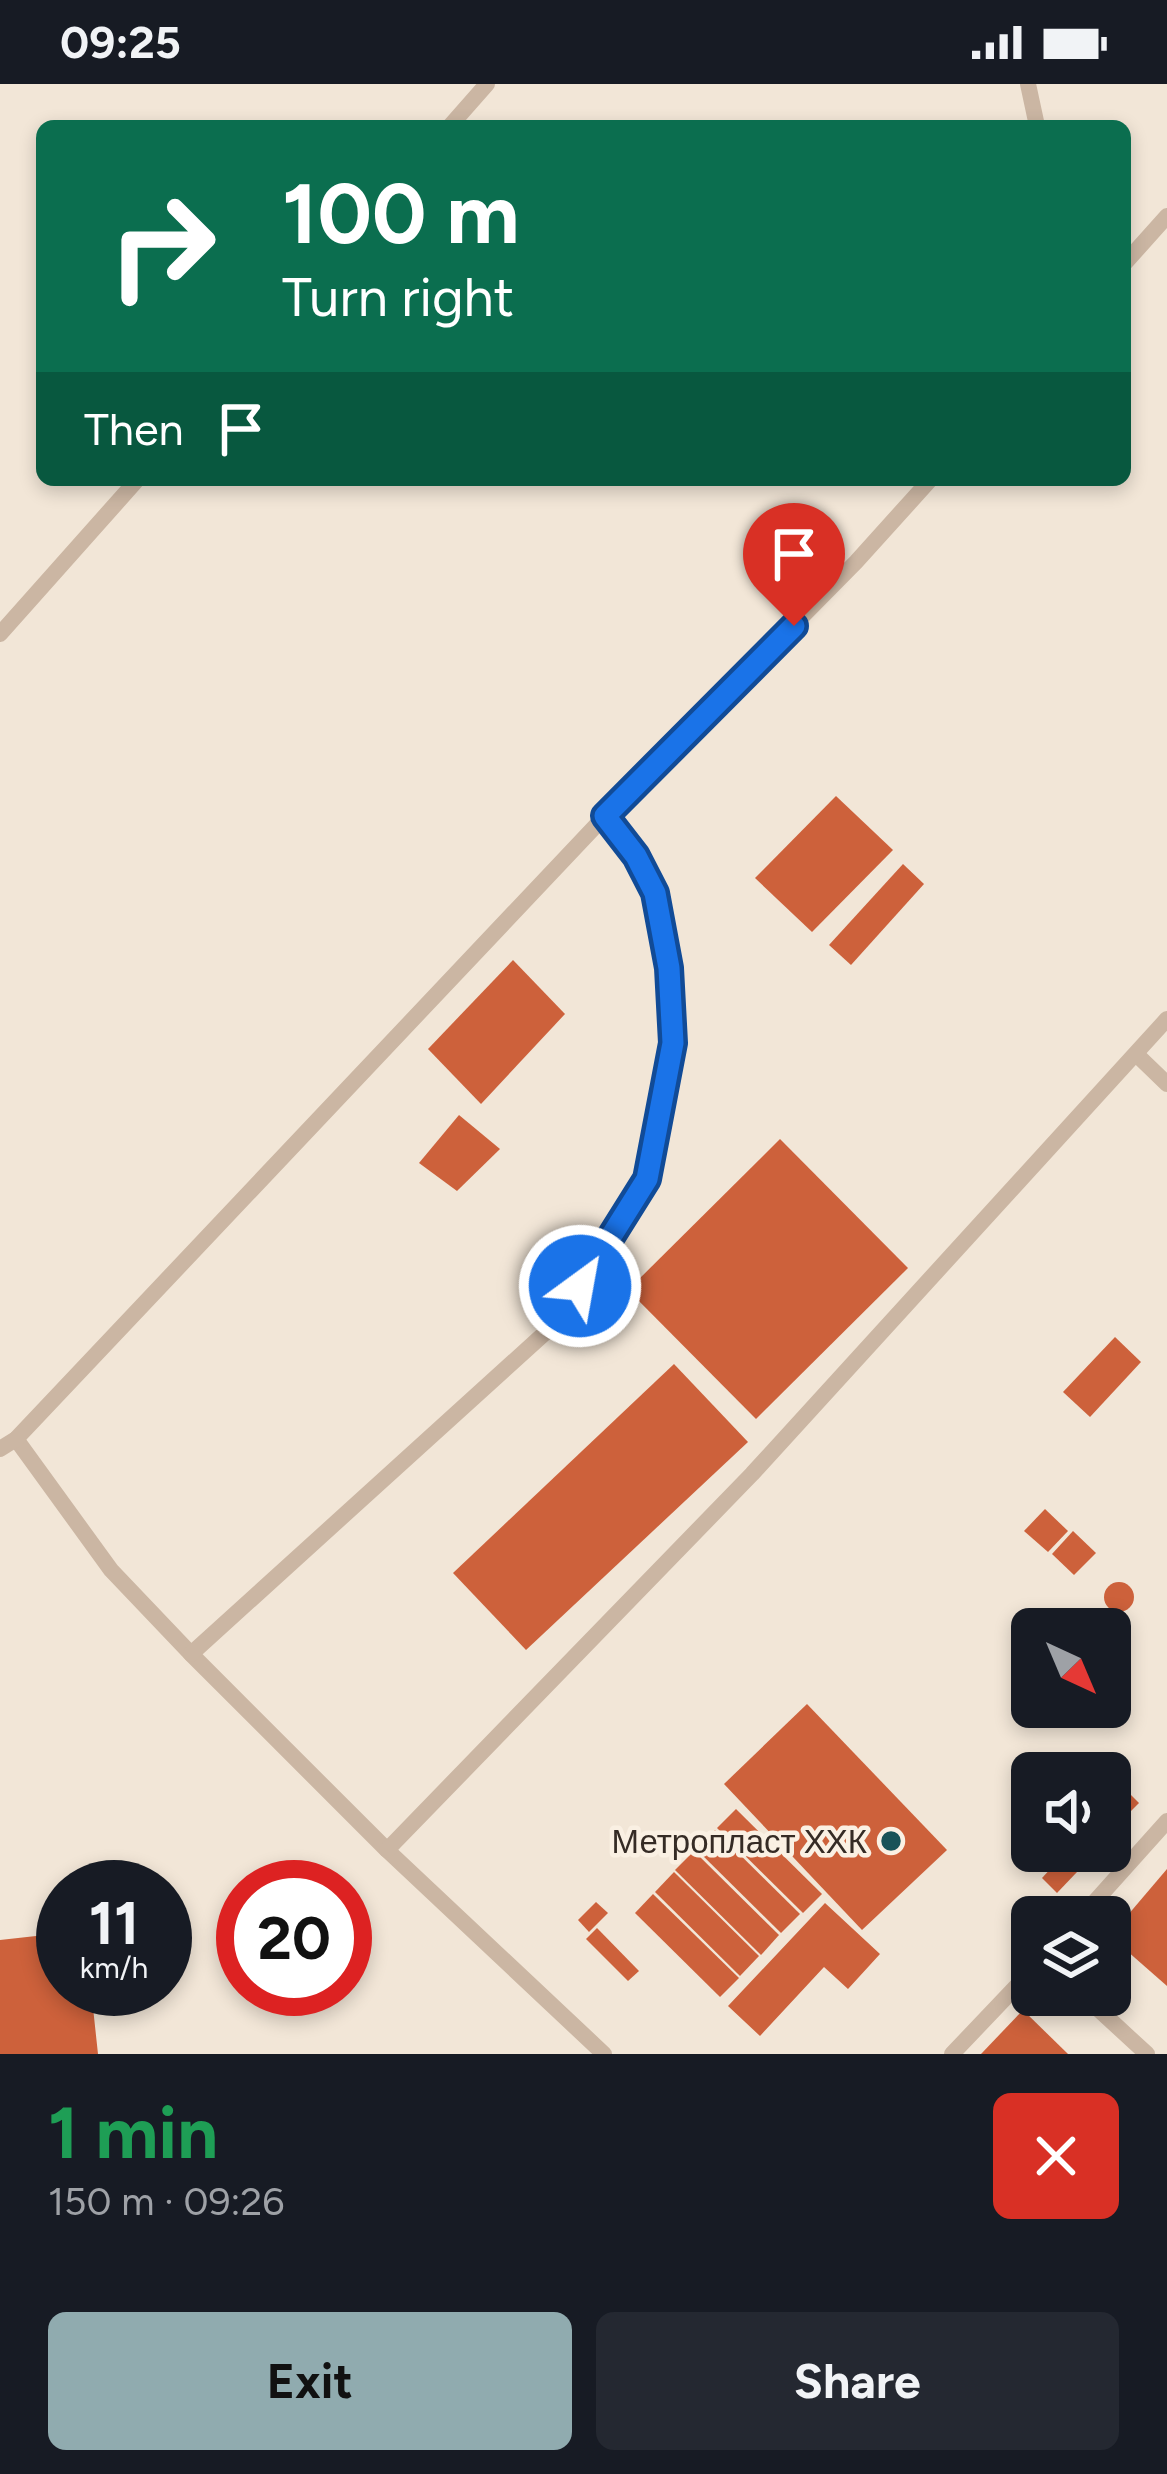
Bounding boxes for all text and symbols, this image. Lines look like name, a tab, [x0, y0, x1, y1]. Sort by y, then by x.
text: 09:25	[60, 15, 181, 69]
text: 100 m	[282, 163, 520, 264]
icon: right	[84, 168, 240, 324]
text: Turn right	[282, 265, 514, 330]
icon: arrive	[208, 396, 274, 462]
text: Then	[84, 402, 184, 456]
pin	[743, 503, 845, 626]
icon: arrive	[761, 521, 827, 587]
position arrow	[517, 1223, 643, 1349]
north arrow	[1011, 1608, 1131, 1728]
map controls	[1011, 1608, 1131, 2016]
button: sound	[1011, 1752, 1131, 1872]
place label: Метропласт ХХК	[612, 1822, 868, 1861]
marker: Метропласт ХХК	[878, 1828, 904, 1854]
speed limit sign: 20	[216, 1860, 372, 2016]
text: 11	[89, 1887, 139, 1959]
button: layers	[1011, 1896, 1131, 2016]
text: km/h	[80, 1949, 148, 1986]
text: 1 min	[48, 2090, 218, 2176]
button: close	[993, 2093, 1119, 2219]
text: 150 m · 09:26	[48, 2178, 284, 2225]
button: Exit	[48, 2312, 572, 2450]
button: Share	[596, 2312, 1119, 2450]

